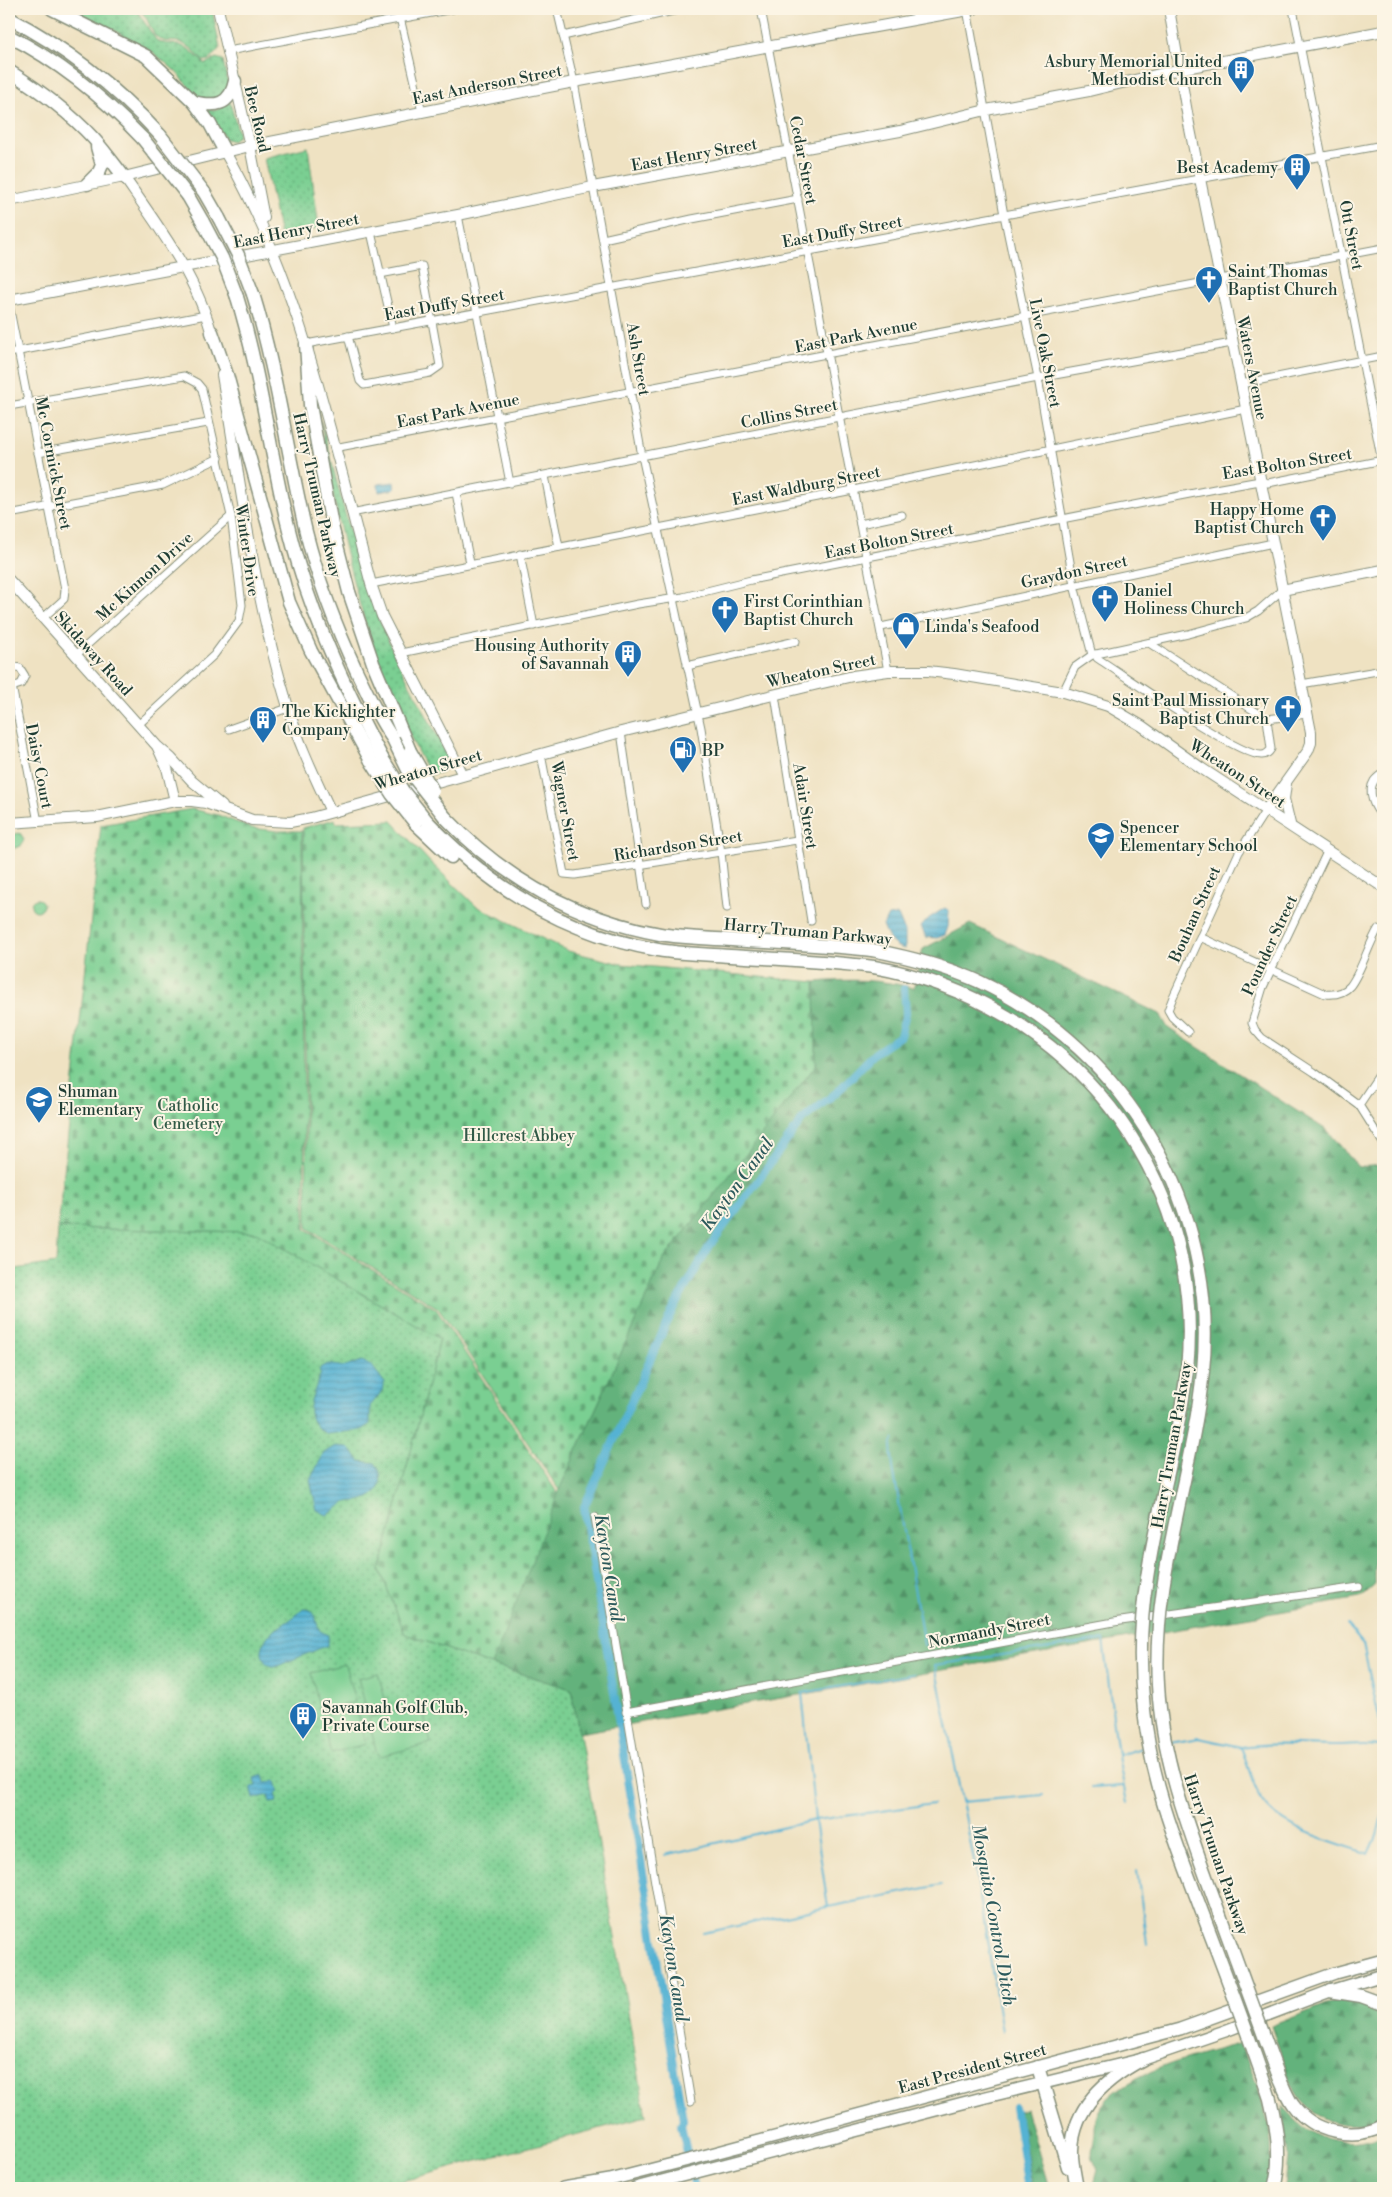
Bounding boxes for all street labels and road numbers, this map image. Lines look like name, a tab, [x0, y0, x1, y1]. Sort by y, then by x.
street label: East Anderson Street	[411, 61, 564, 109]
street label: Bee Road	[239, 83, 274, 155]
street label: Cedar Street	[785, 114, 821, 207]
street label: East Henry Street	[630, 134, 759, 176]
street label: Ott Street	[1334, 199, 1368, 272]
street label: East Henry Street	[232, 209, 361, 253]
street label: East Duffy Street	[781, 212, 904, 252]
street label: East Duffy Street	[383, 285, 506, 325]
street label: Live Oak Street	[1025, 297, 1065, 410]
street label: East Park Avenue	[793, 314, 919, 358]
street label: Waters Avenue	[1232, 314, 1272, 422]
street label: Ash Street	[622, 320, 654, 398]
street label: East Park Avenue	[395, 389, 521, 433]
street label: Mc Cormick Street	[30, 395, 76, 532]
street label: Collins Street	[739, 395, 840, 433]
street label: Harry Truman Parkway	[288, 411, 346, 580]
street label: East Bolton Street	[1221, 444, 1354, 484]
street label: East Waldburg Street	[730, 462, 882, 510]
street label: Winter Drive	[230, 502, 263, 598]
street label: East Bolton Street	[823, 519, 956, 563]
street label: Mc Kinnon Drive	[92, 528, 197, 626]
street label: Graydon Street	[1019, 551, 1130, 593]
street label: Skidaway Road	[50, 607, 137, 700]
street label: Wheaton Street	[764, 650, 878, 693]
street label: Daisy Court	[21, 722, 57, 811]
street label: Wheaton Street	[1185, 735, 1290, 813]
street label: Wheaton Street	[371, 745, 485, 795]
street label: Wagner Street	[546, 759, 584, 863]
street label: Adair Street	[788, 761, 822, 851]
street label: Richardson Street	[612, 826, 744, 866]
street label: Bouhan Street	[1164, 863, 1225, 967]
street label: Pounder Street	[1238, 892, 1302, 999]
street label: Harry Truman Parkway	[723, 915, 893, 949]
street label: Harry Truman Parkway	[1147, 1360, 1197, 1530]
street label: Normandy Street	[927, 1609, 1052, 1653]
street label: Harry Truman Parkway	[1179, 1771, 1253, 1938]
street label: East President Street	[896, 2039, 1049, 2098]

